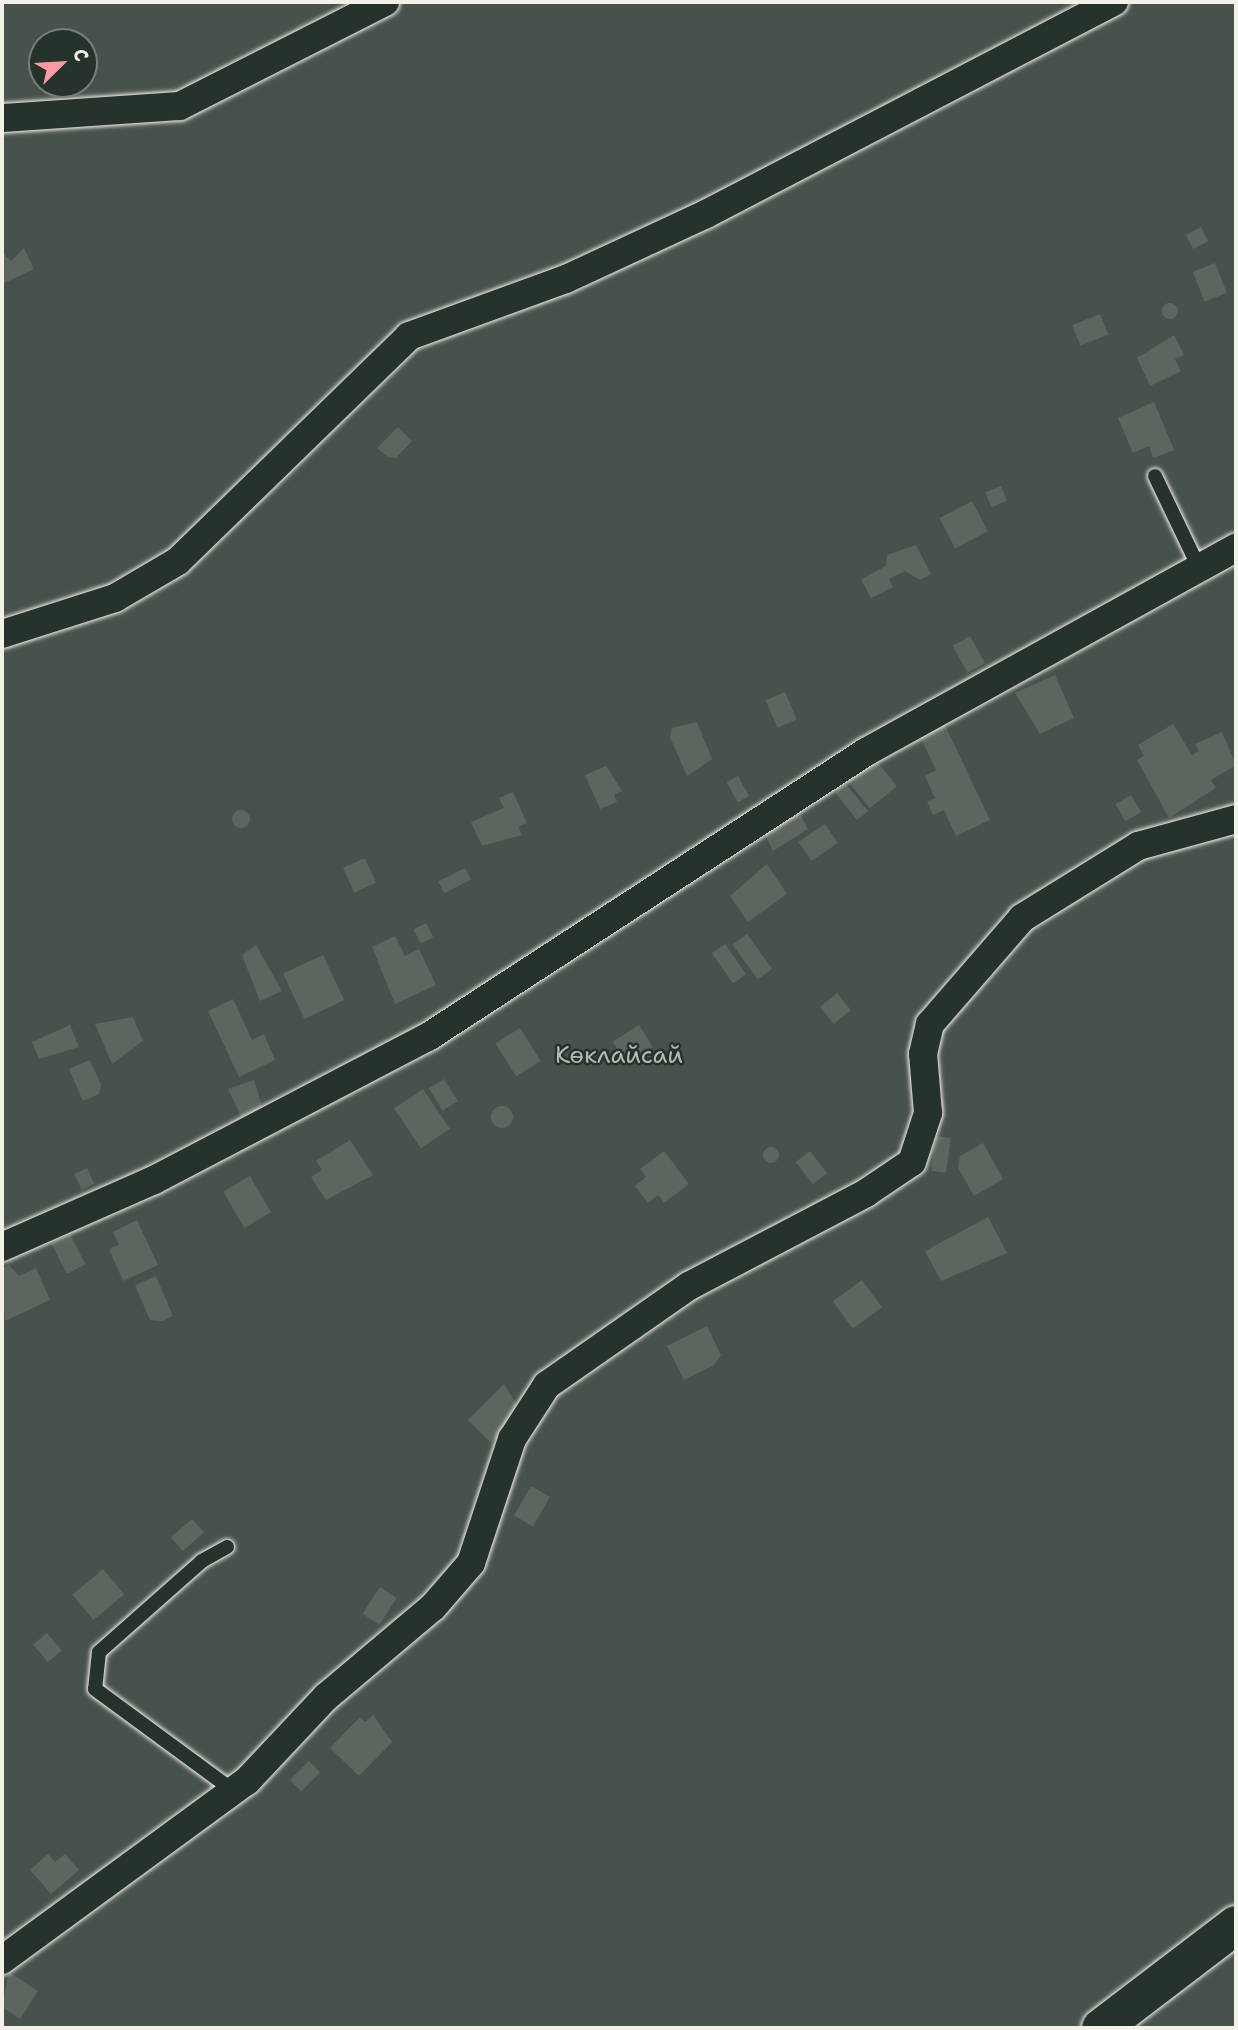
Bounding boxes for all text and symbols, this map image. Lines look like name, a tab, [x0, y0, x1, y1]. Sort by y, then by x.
north arrow	[28, 28, 98, 98]
text: С	[67, 45, 95, 65]
park label: Көклайсай	[555, 1042, 683, 1070]

